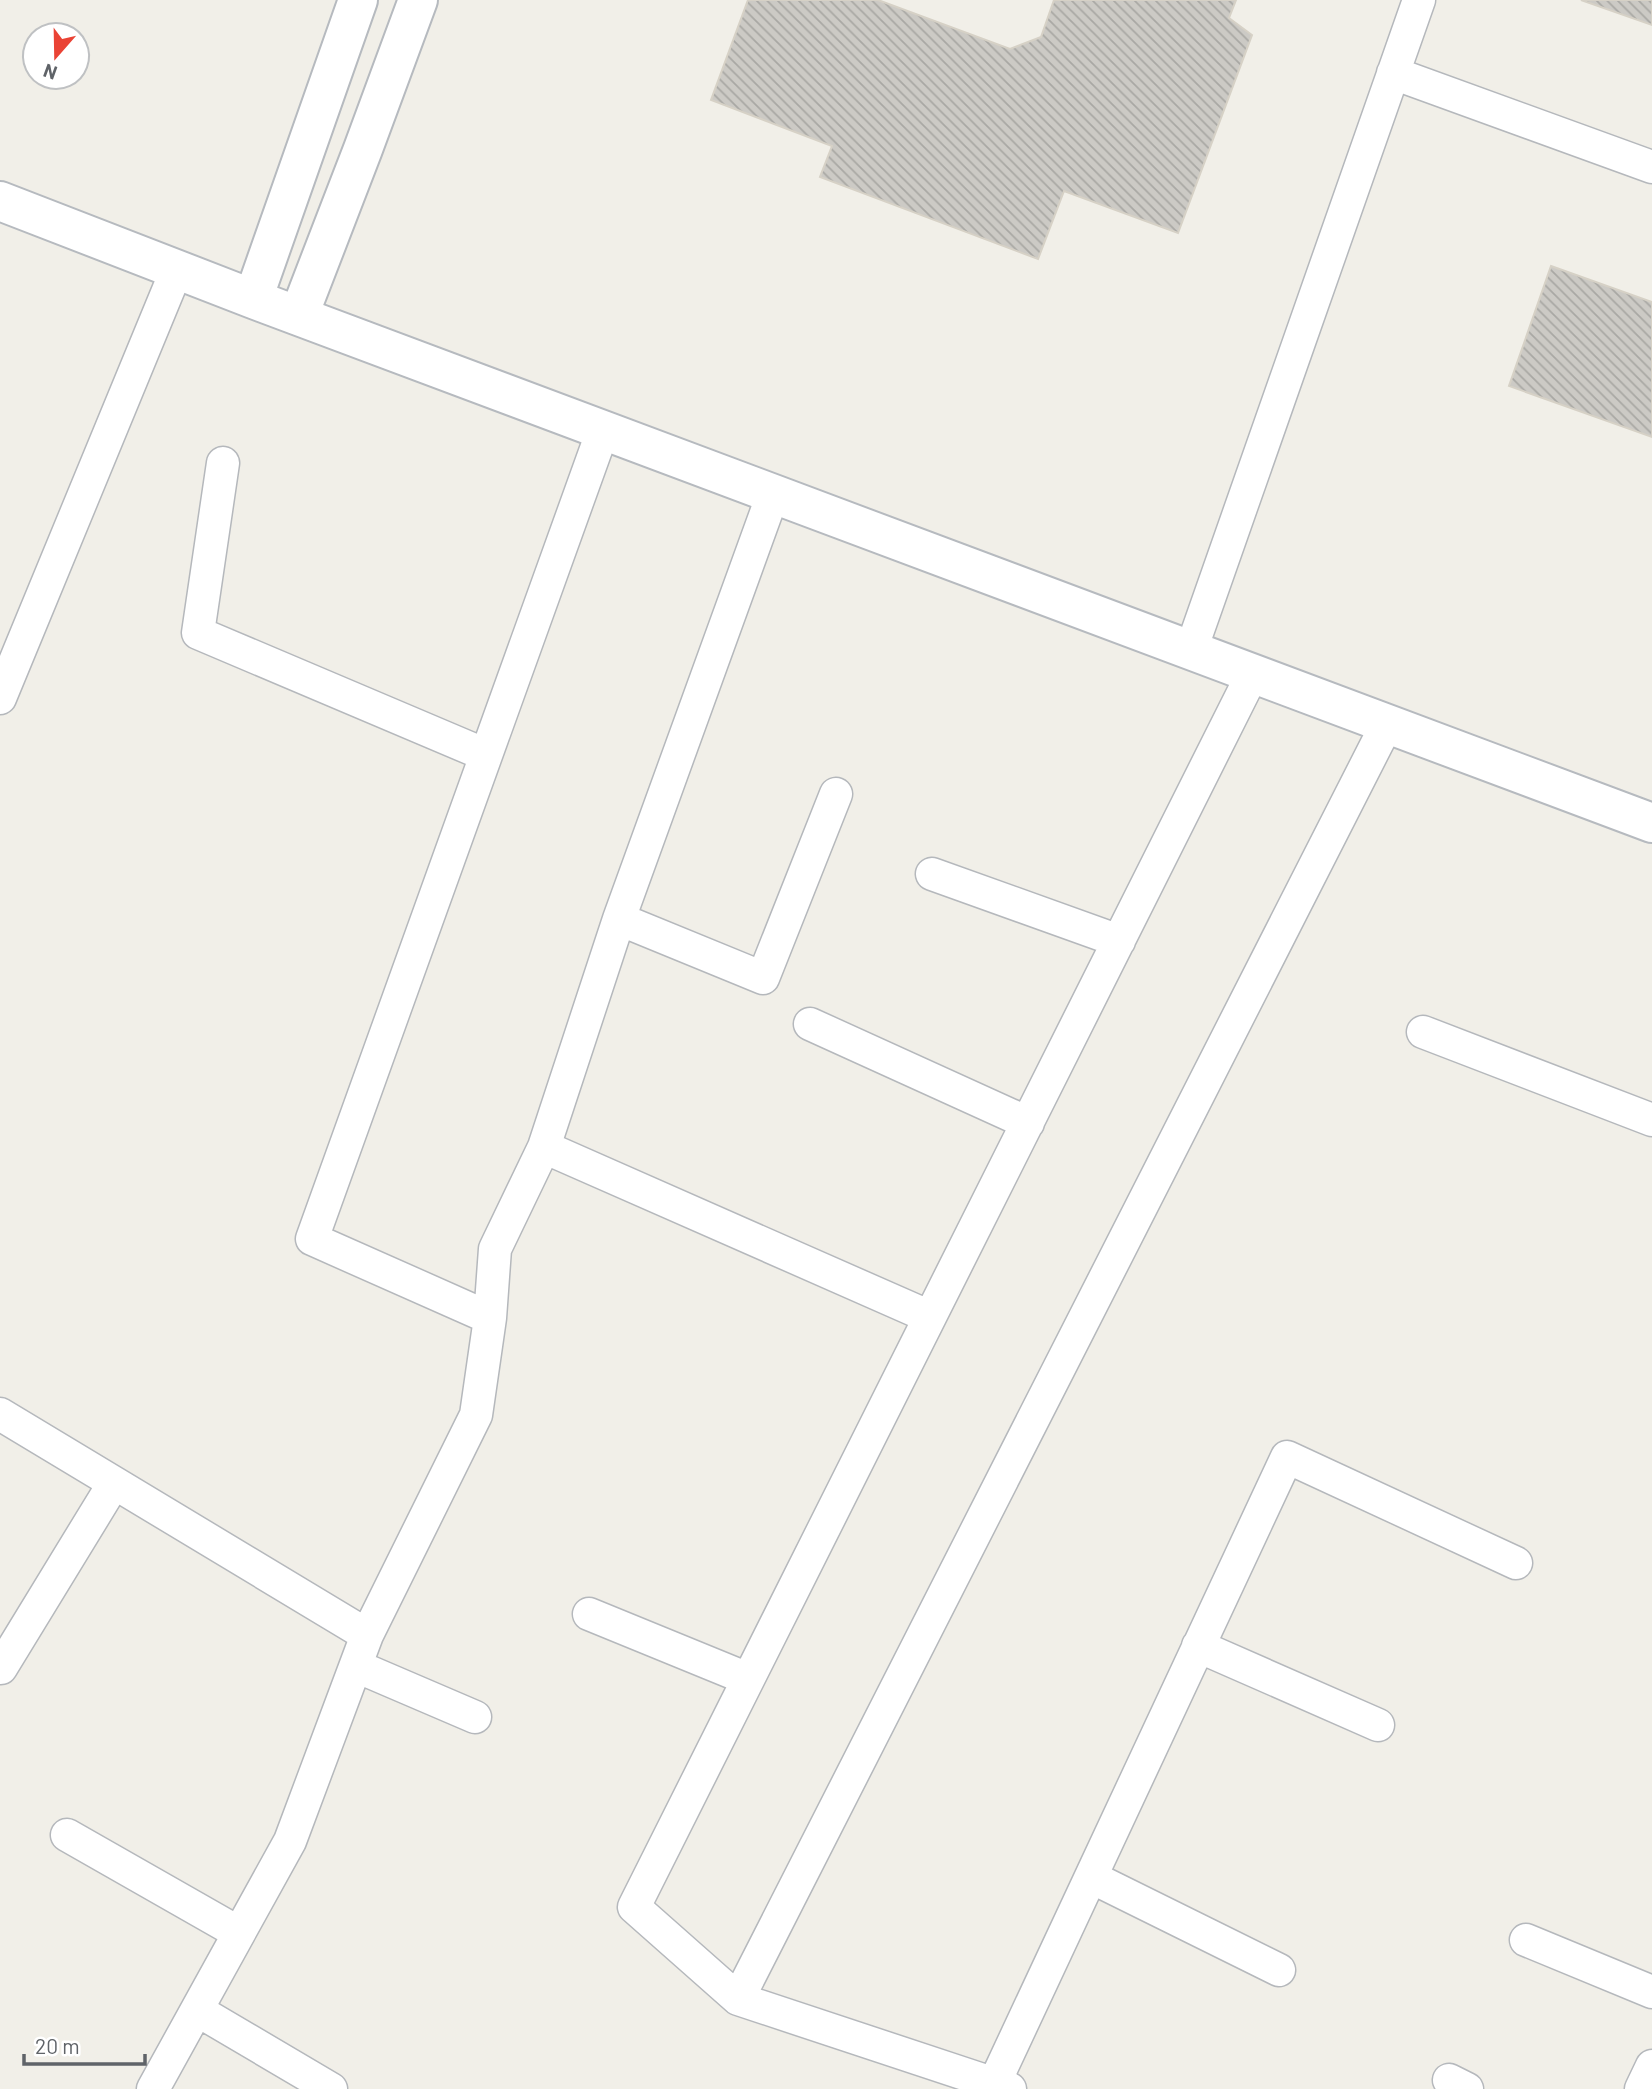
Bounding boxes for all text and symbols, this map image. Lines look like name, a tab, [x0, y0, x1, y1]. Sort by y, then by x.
north arrow	[21, 21, 91, 91]
text: N	[40, 59, 60, 85]
scale bar	[24, 2022, 145, 2066]
text: 20 m	[35, 2033, 80, 2058]

